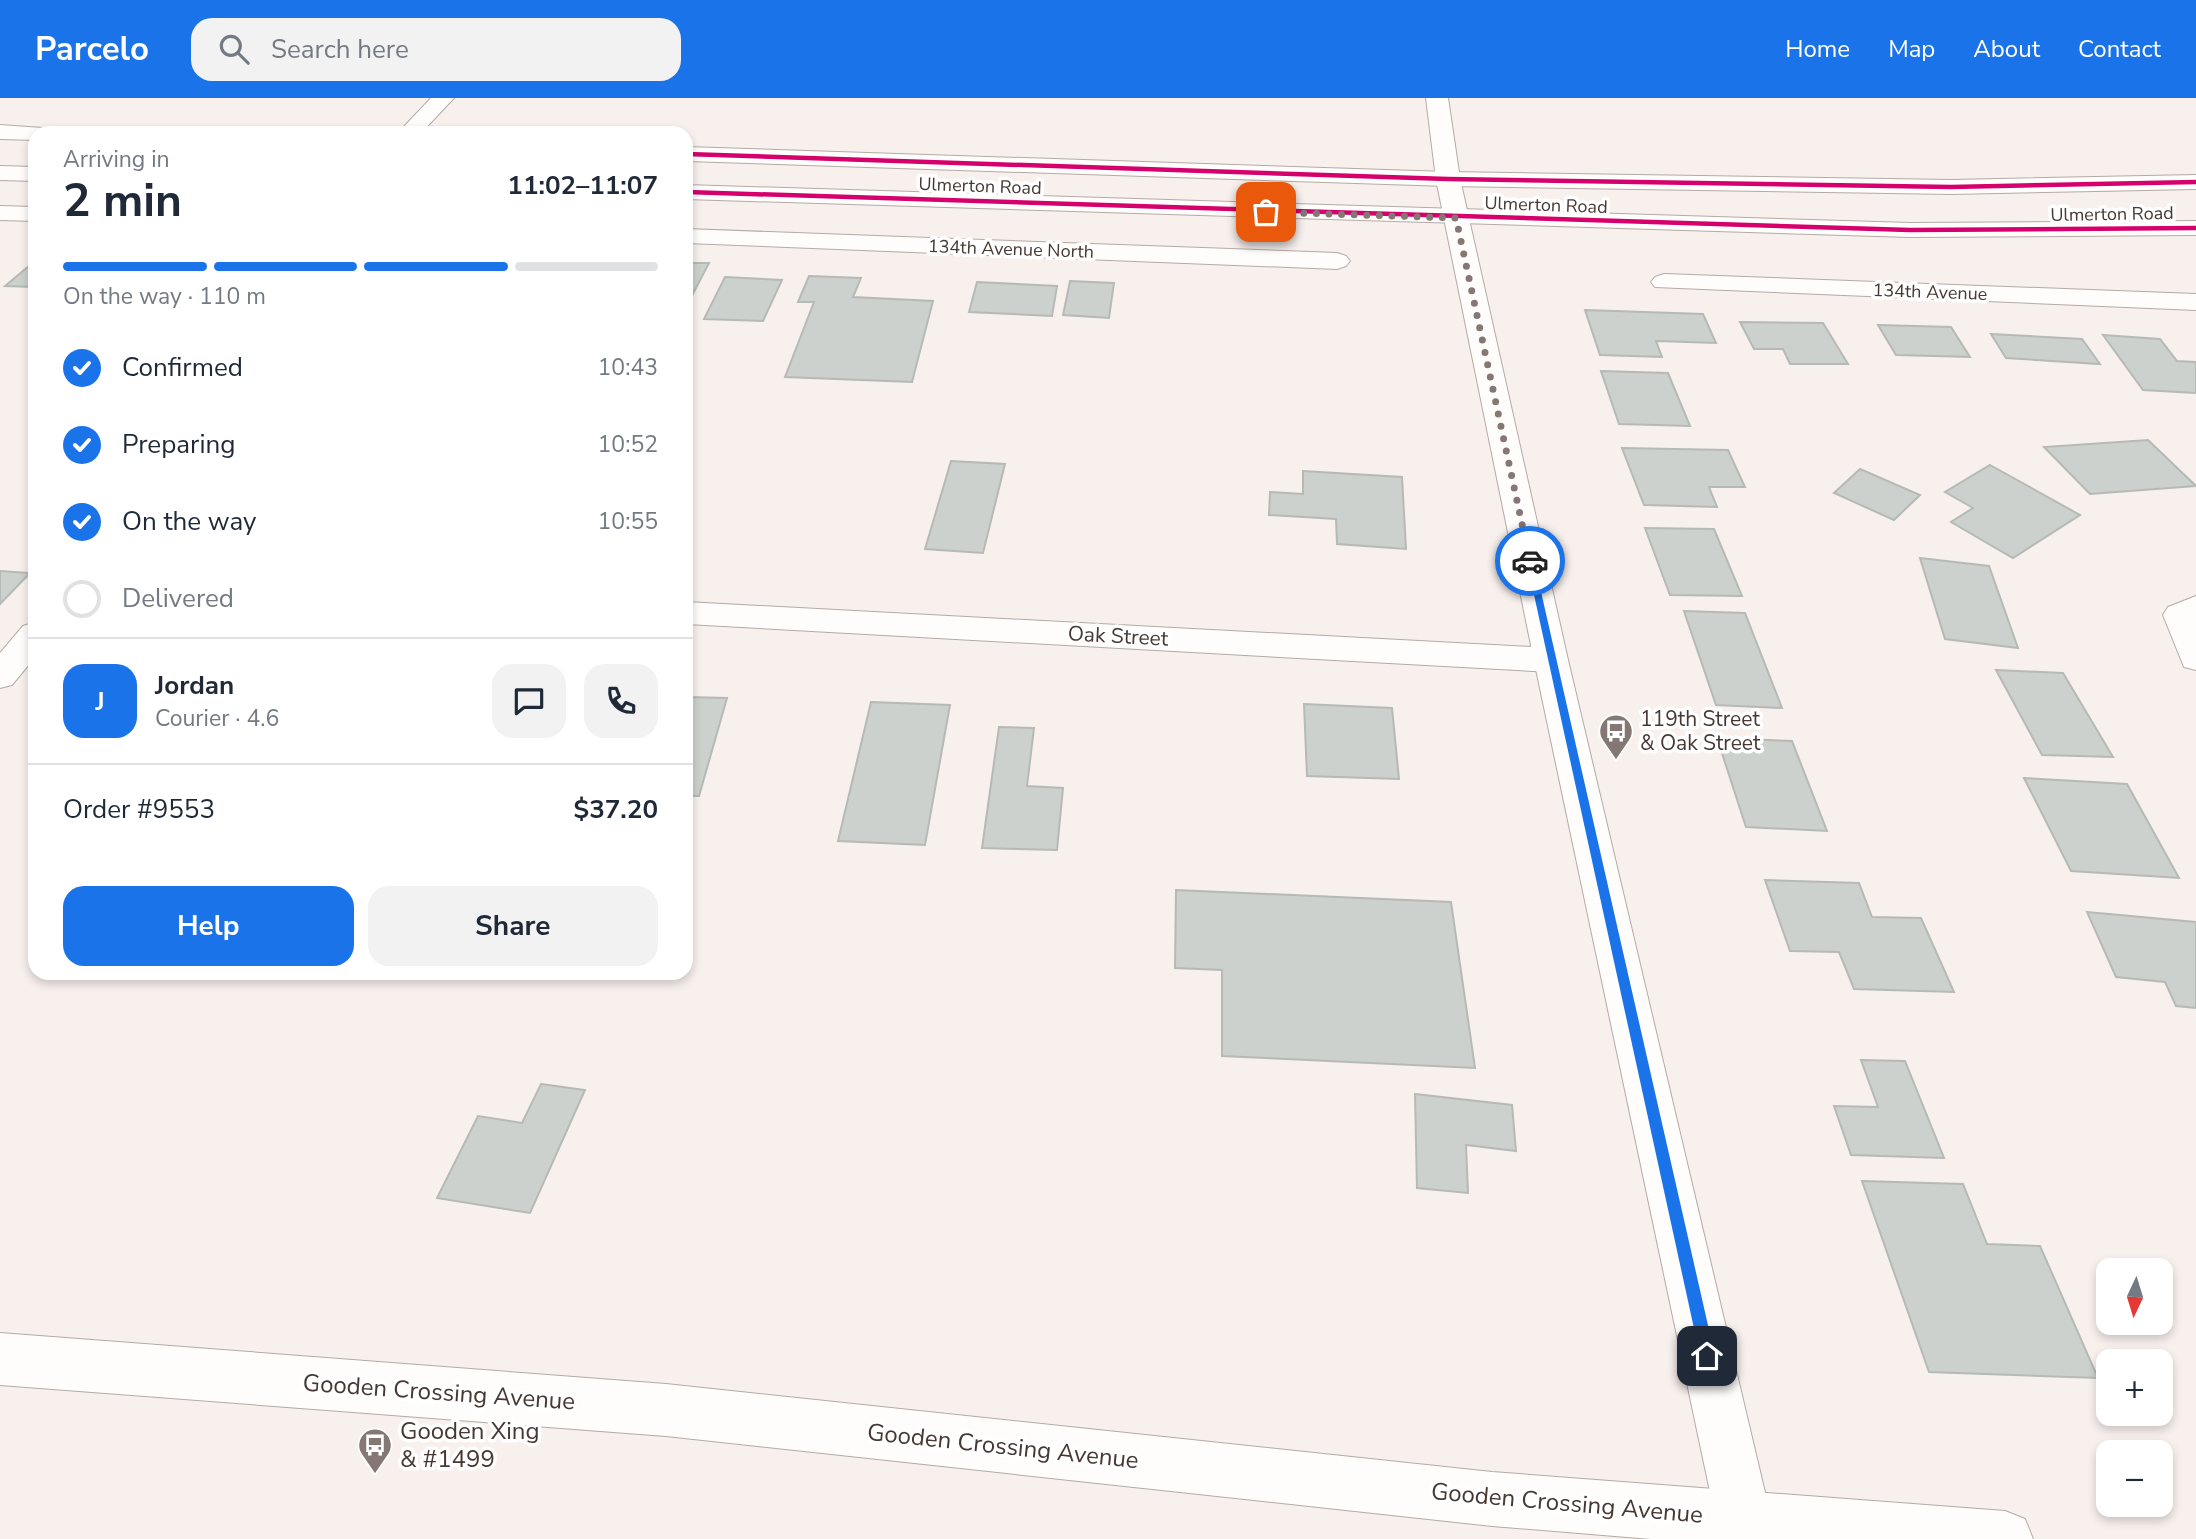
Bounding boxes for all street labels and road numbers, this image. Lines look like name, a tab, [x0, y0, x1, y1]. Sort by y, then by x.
street label: Ulmerton Road	[918, 172, 1042, 200]
street label: Ulmerton Road	[1484, 191, 1608, 219]
street label: Ulmerton Road	[2050, 201, 2174, 227]
street label: 134th Avenue North	[928, 234, 1094, 264]
street label: 134th Avenue	[1872, 278, 1988, 306]
street label: Oak Street	[1067, 619, 1170, 653]
street label: Gooden Crossing Avenue	[302, 1367, 576, 1417]
street label: Gooden Crossing Avenue	[866, 1416, 1140, 1476]
street label: Gooden Crossing Avenue	[1430, 1475, 1704, 1531]

